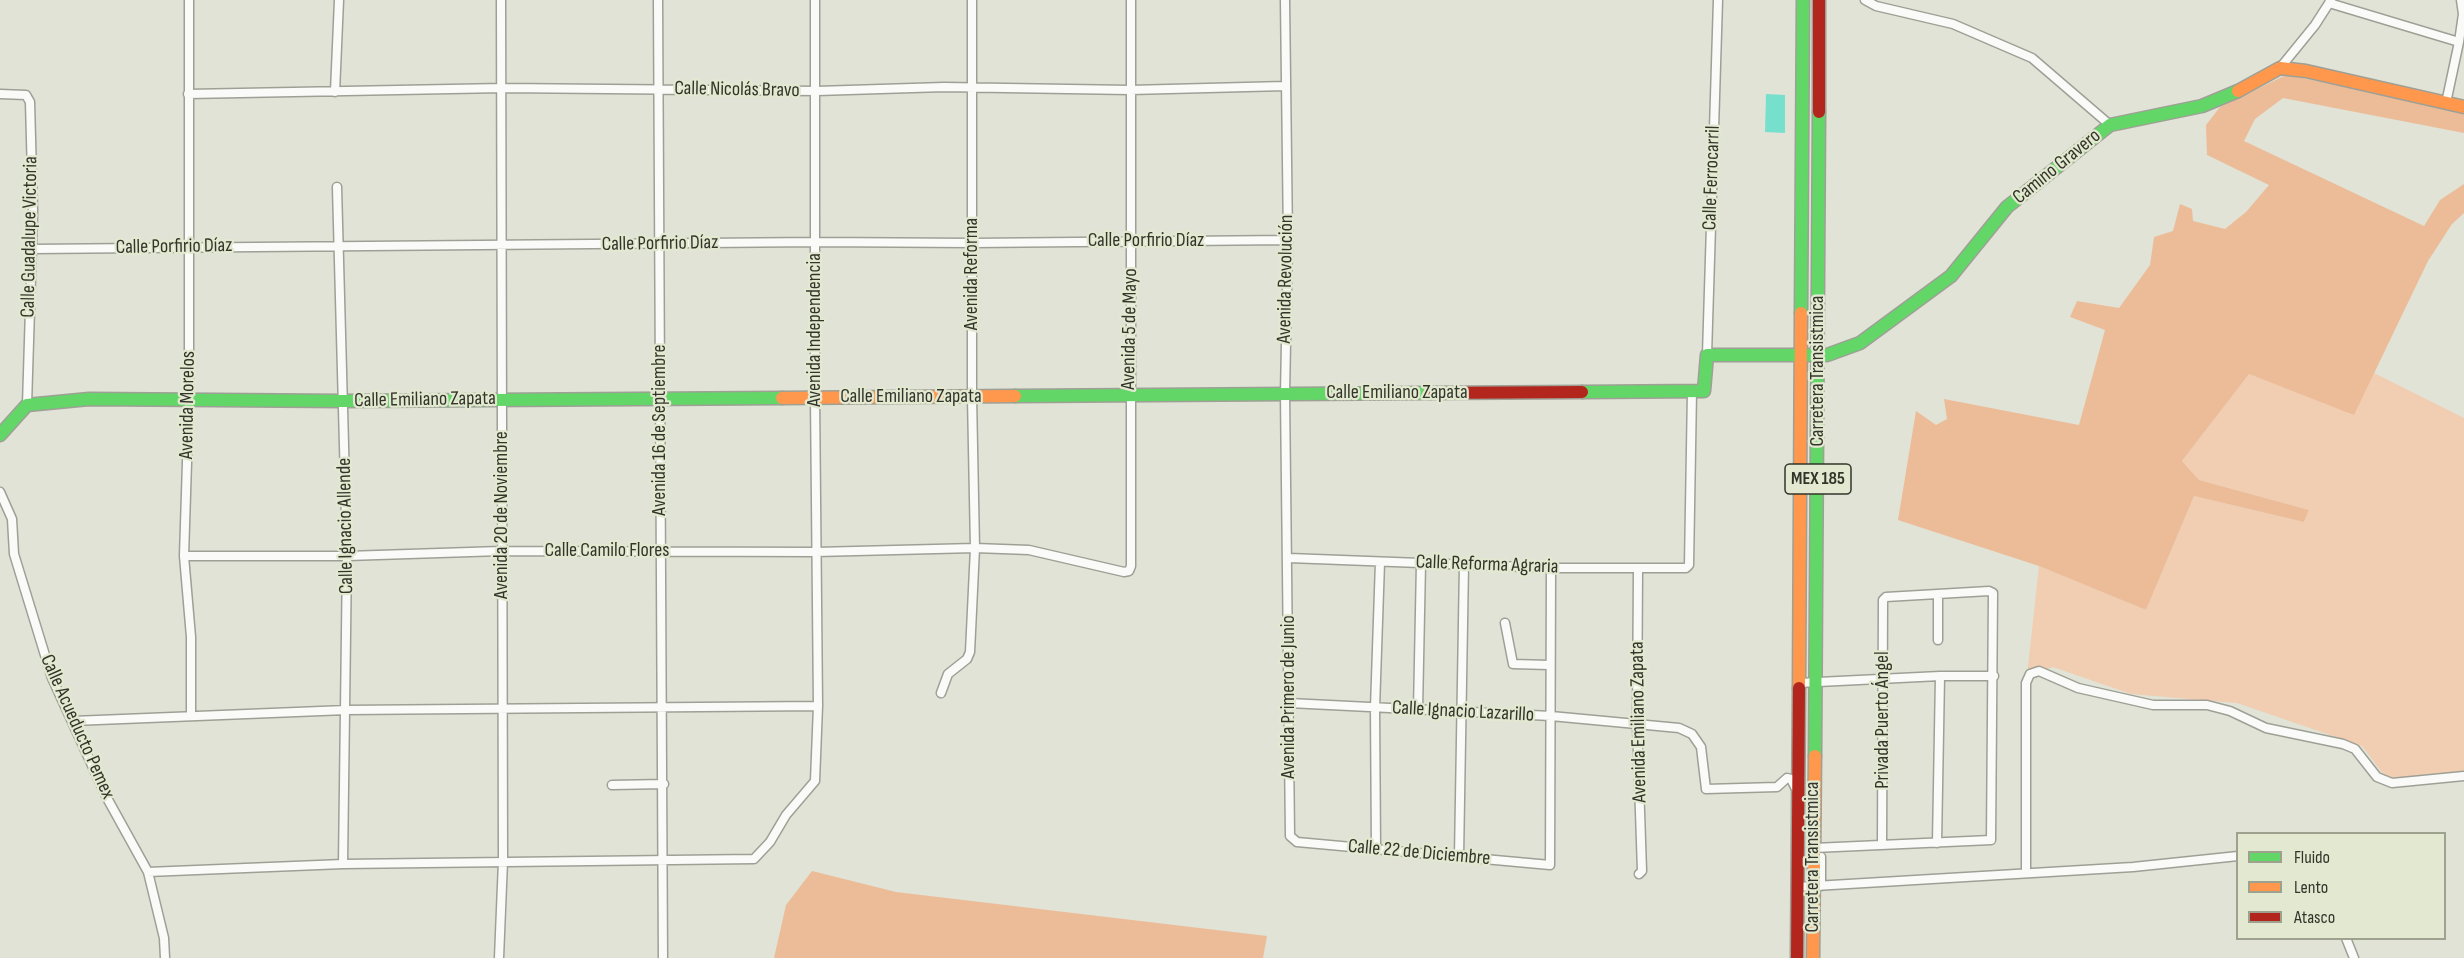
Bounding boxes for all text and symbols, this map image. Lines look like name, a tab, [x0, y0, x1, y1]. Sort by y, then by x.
street label: Calle Nicolás Bravo	[674, 77, 800, 103]
street label: Camino Gravero	[2008, 124, 2106, 210]
street label: Calle Ferrocarril	[1698, 125, 1726, 231]
street label: Calle Guadalupe Victoria	[17, 156, 43, 318]
street label: Avenida Revolución	[1273, 214, 1299, 344]
street label: Avenida Reforma	[960, 218, 984, 330]
street label: Calle Porfirio Díaz	[1088, 229, 1204, 253]
street label: Calle Porfirio Díaz	[602, 231, 718, 257]
street label: Calle Porfirio Díaz	[116, 234, 232, 260]
street label: Avenida Independencia	[803, 253, 827, 407]
street label: Avenida 5 de Mayo	[1117, 268, 1143, 390]
street label: Carretera Transistmica	[1806, 296, 1830, 446]
street label: Avenida 16 de Septiembre	[648, 344, 672, 516]
street label: Avenida Morelos	[175, 351, 201, 459]
street label: Calle Emiliano Zapata	[1326, 381, 1468, 405]
street label: Calle Emiliano Zapata	[840, 385, 982, 409]
street label: Calle Emiliano Zapata	[354, 387, 496, 413]
street label: Avenida 20 de Noviembre	[490, 431, 514, 599]
street label: Calle Ignacio Allende	[333, 458, 359, 594]
road number: MEX 185	[1785, 464, 1851, 494]
street label: Calle Camilo Flores	[545, 539, 669, 563]
street label: Calle Reforma Agraria	[1415, 551, 1559, 579]
street label: Avenida Primero de Junio	[1277, 615, 1301, 779]
street label: Avenida Emiliano Zapata	[1626, 641, 1652, 803]
street label: Calle Acueducto Pemex	[34, 651, 120, 803]
street label: Privada Puerto Ángel	[1871, 651, 1895, 789]
street label: Calle Ignacio Lazarillo	[1391, 696, 1535, 728]
street label: Carretera Transistmica	[1801, 782, 1825, 932]
legend	[2236, 832, 2446, 940]
street label: Calle 22 de Diciembre	[1347, 835, 1491, 871]
text: Fluido	[2294, 847, 2330, 868]
text: Lento	[2294, 877, 2328, 898]
text: Atasco	[2294, 907, 2335, 928]

